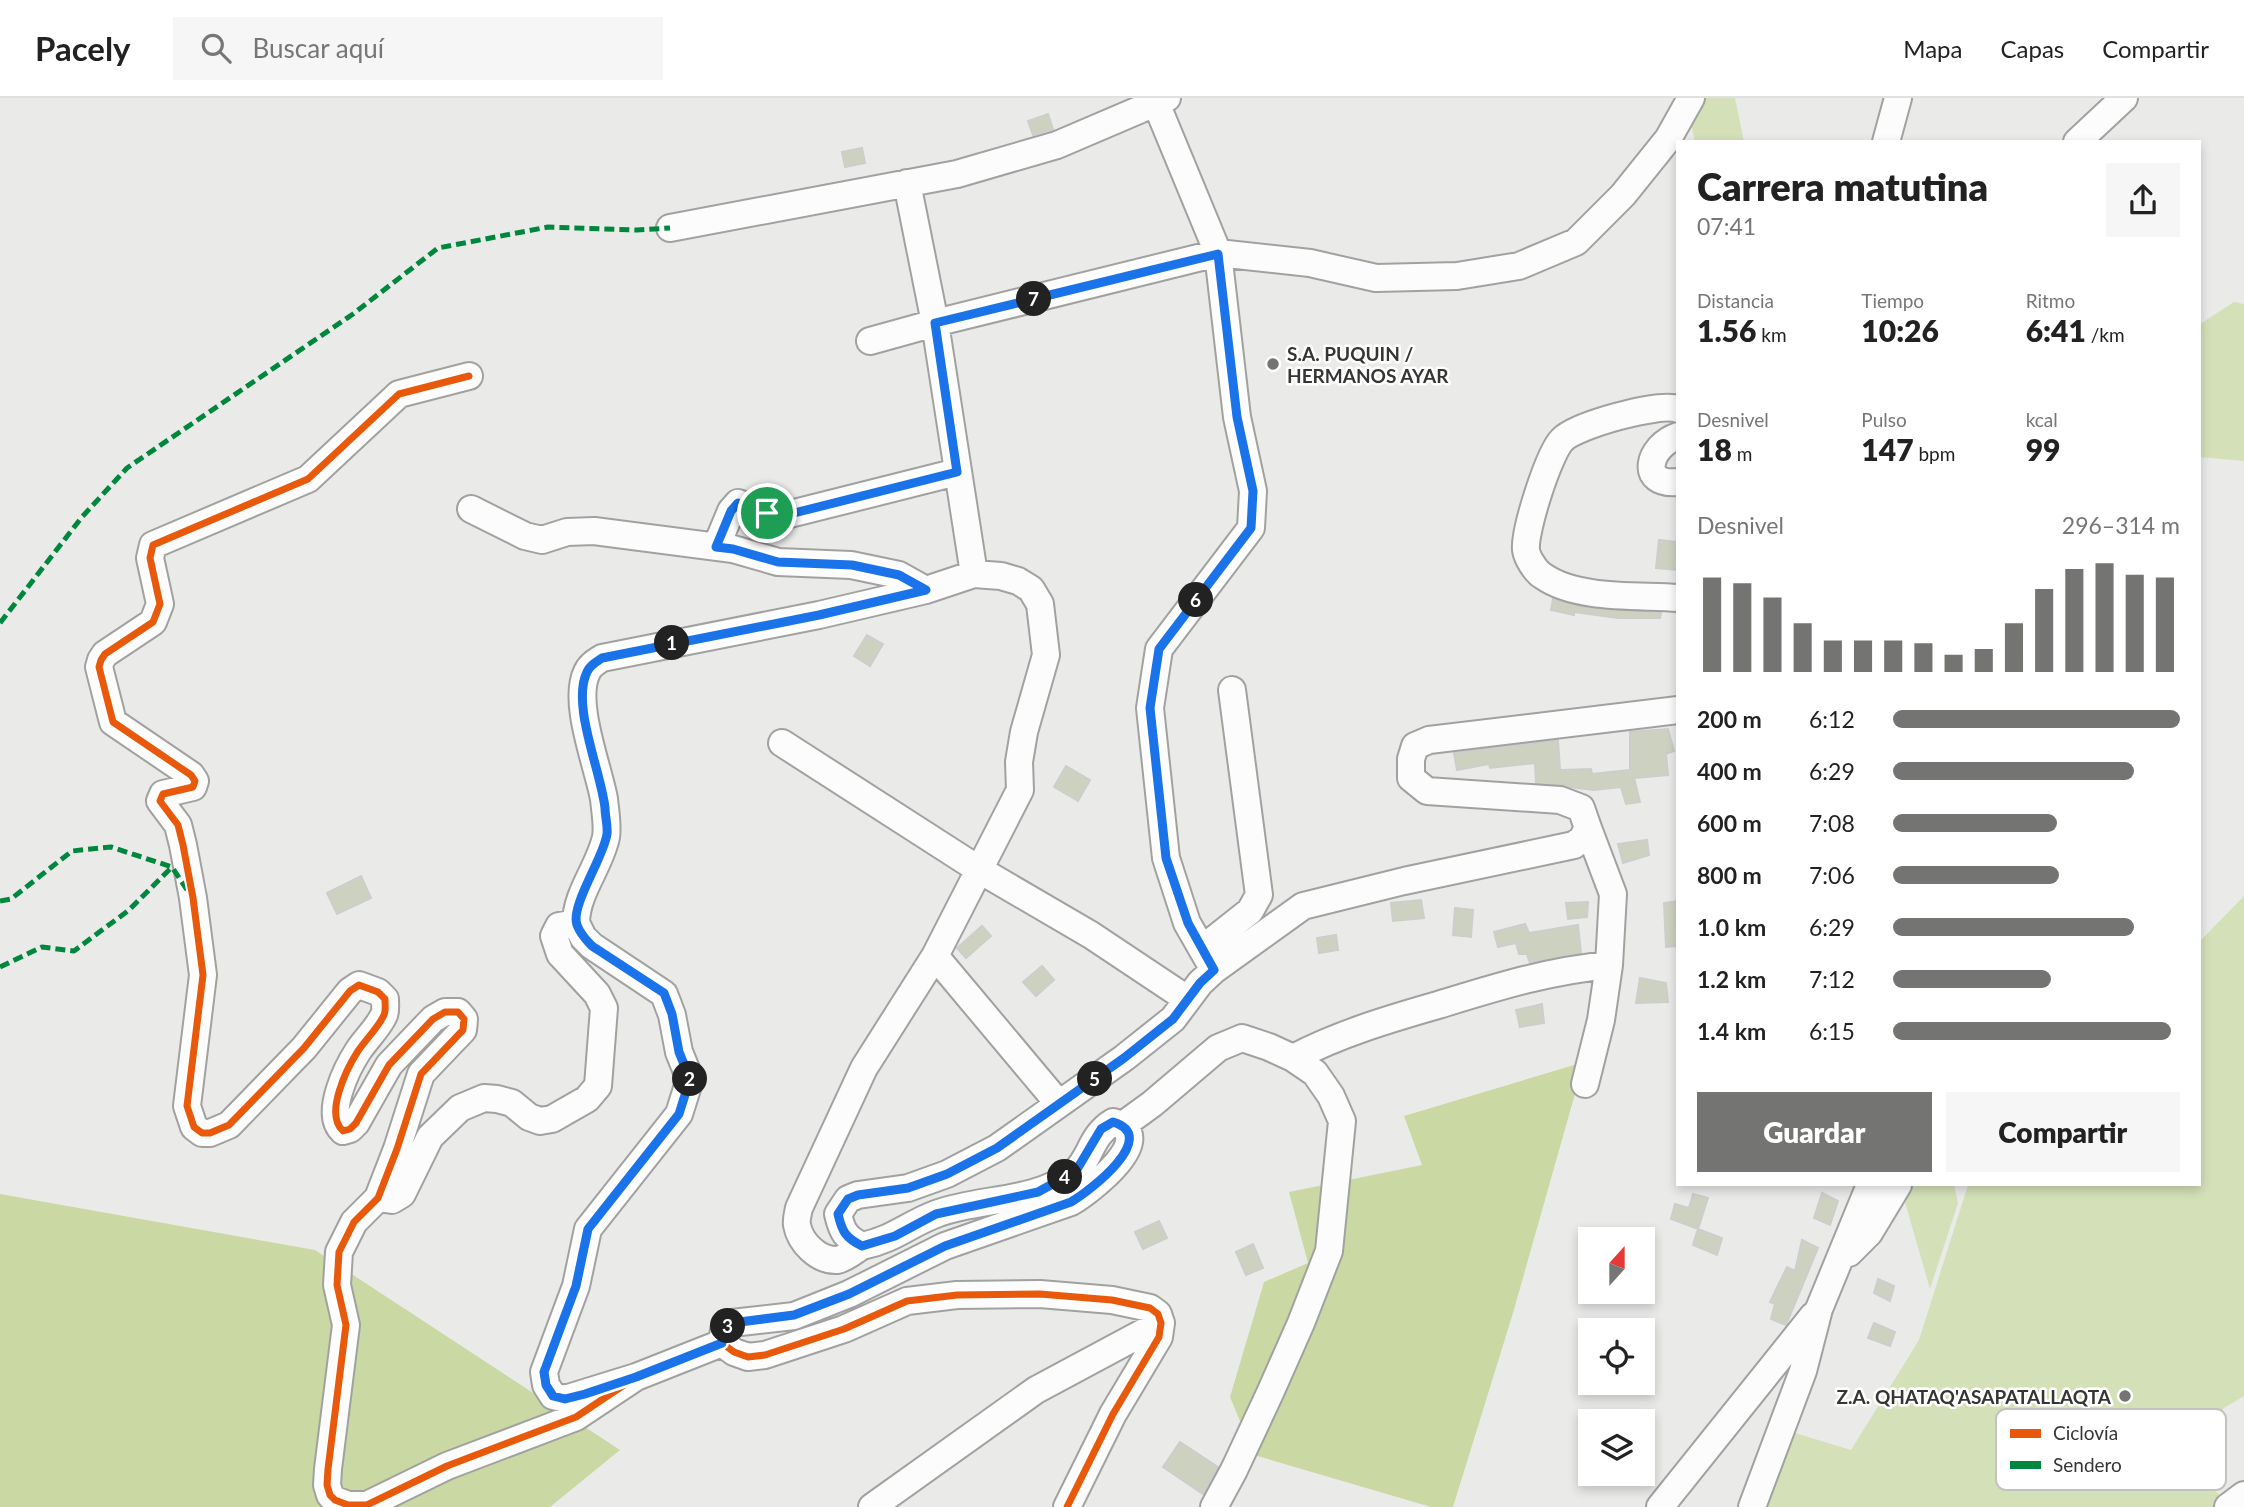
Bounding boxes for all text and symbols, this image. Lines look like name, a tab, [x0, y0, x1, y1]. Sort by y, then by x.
search box	[173, 17, 663, 80]
text: Pacely	[35, 28, 131, 68]
icon: search	[197, 29, 235, 67]
text: Buscar aquí	[253, 32, 384, 64]
text: Mapa	[1903, 34, 1962, 63]
text: Capas	[2000, 34, 2064, 63]
text: Compartir	[2102, 34, 2209, 63]
text: Carrera matutina	[1697, 163, 1988, 209]
button: share	[2106, 163, 2180, 237]
text: 07:41	[1697, 212, 1756, 240]
pin: 7	[1016, 282, 1052, 316]
text: 7	[1028, 287, 1039, 310]
text: Distancia	[1697, 289, 1774, 312]
text: Tiempo	[1861, 289, 1924, 312]
text: Ritmo	[2026, 289, 2075, 312]
text: 1.56	[1697, 312, 1756, 348]
text: 10:26	[1861, 312, 1939, 348]
text: 6:41	[2026, 312, 2086, 348]
text: km	[1756, 323, 1787, 346]
text: /km	[2086, 323, 2125, 346]
place label: S.A. PUQUIN / HERMANOS AYAR	[1287, 342, 1449, 387]
marker: S.A. PUQUIN / HERMANOS AYAR	[1265, 356, 1281, 372]
text: Desnivel	[1697, 408, 1769, 431]
text: Pulso	[1861, 408, 1907, 431]
text: kcal	[2026, 408, 2058, 431]
text: 18	[1697, 431, 1732, 467]
text: 147	[1861, 431, 1914, 467]
text: 99	[2026, 431, 2060, 467]
text: m	[1732, 442, 1752, 465]
text: bpm	[1914, 442, 1955, 465]
pin	[737, 483, 797, 543]
icon: arrive	[748, 494, 786, 532]
text: Desnivel	[1697, 511, 1784, 539]
text: 296–314 m	[2062, 511, 2180, 539]
pin: 6	[1178, 582, 1214, 618]
text: 6	[1190, 588, 1201, 611]
pin: 1	[654, 626, 690, 660]
text: 1	[666, 631, 677, 654]
text: 200 m	[1697, 705, 1762, 733]
text: 6:12	[1809, 705, 1855, 733]
text: 400 m	[1697, 757, 1762, 785]
text: 6:29	[1809, 757, 1855, 785]
text: 600 m	[1697, 809, 1762, 837]
text: 7:08	[1809, 809, 1855, 837]
text: 800 m	[1697, 861, 1762, 889]
text: 7:06	[1809, 861, 1855, 889]
text: 1.0 km	[1697, 913, 1766, 941]
text: 6:29	[1809, 913, 1855, 941]
text: 1.2 km	[1697, 965, 1766, 993]
text: 7:12	[1809, 965, 1855, 993]
text: 1.4 km	[1697, 1017, 1766, 1045]
text: 6:15	[1809, 1017, 1855, 1045]
pin: 2	[672, 1062, 708, 1096]
pin: 5	[1078, 1062, 1112, 1096]
text: 2	[684, 1067, 695, 1090]
text: 5	[1089, 1067, 1100, 1090]
button: Guardar	[1697, 1092, 1932, 1172]
button: Compartir	[1946, 1092, 2180, 1172]
pin: 4	[1048, 1160, 1082, 1194]
text: 4	[1059, 1165, 1070, 1188]
north arrow	[1578, 1227, 1656, 1304]
map controls	[1578, 1227, 1655, 1486]
pin: 3	[710, 1308, 746, 1344]
text: 3	[722, 1314, 733, 1337]
button: locate	[1578, 1318, 1655, 1395]
place label: Z.A. QHATAQ'ASAPATALLAQTA	[1837, 1385, 2112, 1408]
marker: Z.A. QHATAQ'ASAPATALLAQTA	[2117, 1388, 2133, 1404]
button: layers	[1578, 1409, 1655, 1486]
legend	[1996, 1409, 2226, 1490]
text: Ciclovía	[2053, 1421, 2118, 1444]
text: Sendero	[2053, 1453, 2122, 1476]

